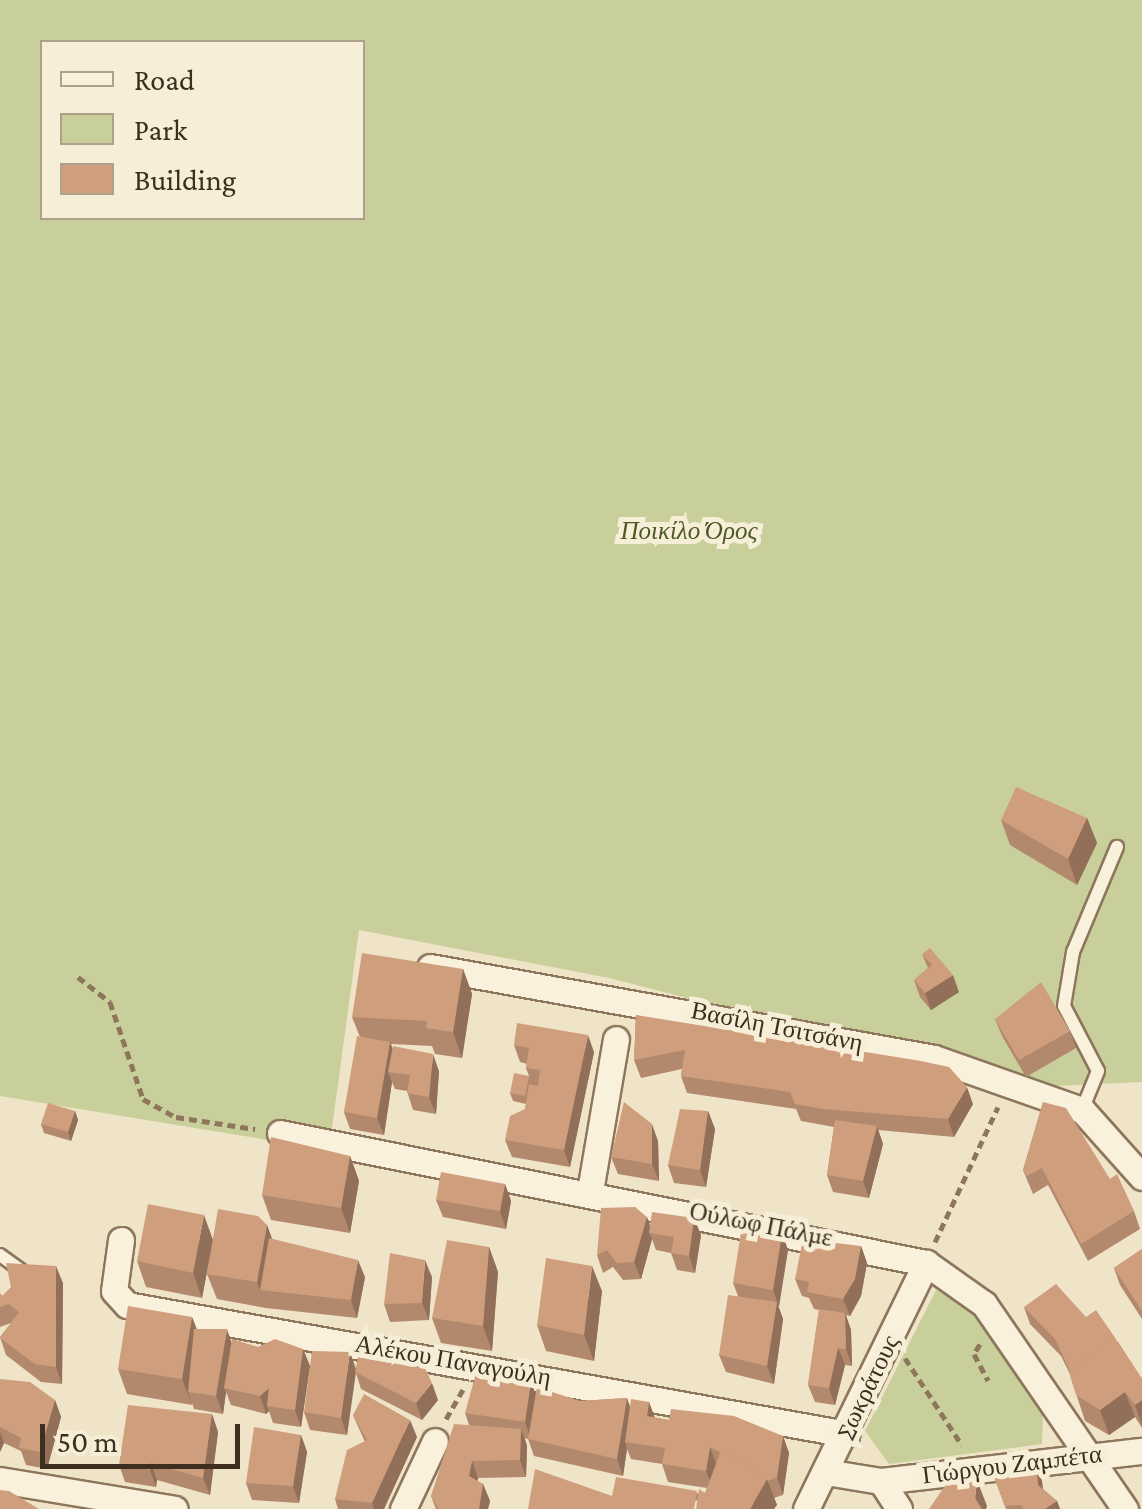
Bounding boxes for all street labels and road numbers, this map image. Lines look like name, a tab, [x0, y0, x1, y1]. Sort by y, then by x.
street label: Βασίλη Τσιτσάνη	[689, 996, 865, 1058]
street label: Ούλωφ Πάλμε	[687, 1196, 835, 1254]
street label: Αλέκου Παναγούλη	[353, 1329, 553, 1393]
street label: Σωκράτους	[830, 1330, 906, 1444]
street label: Γιώργου Ζαμπέτα	[920, 1439, 1104, 1491]

